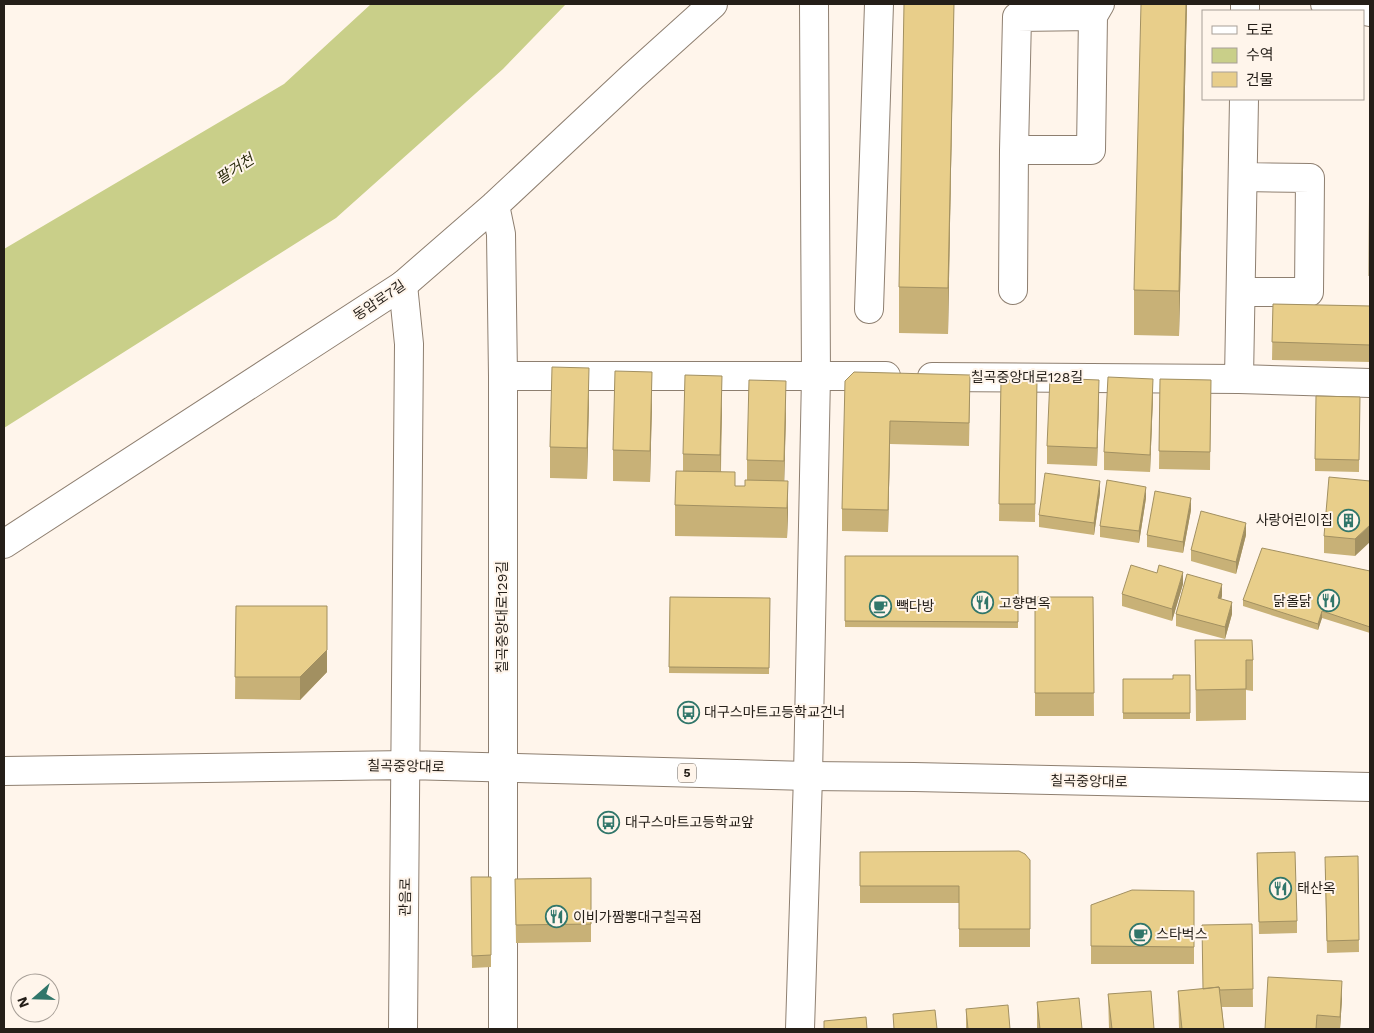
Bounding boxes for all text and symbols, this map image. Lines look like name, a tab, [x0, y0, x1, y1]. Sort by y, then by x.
legend	[1202, 10, 1364, 100]
text: 도로	[1246, 21, 1274, 39]
text: 수역	[1246, 46, 1274, 64]
text: 건물	[1246, 71, 1274, 89]
water label: 팔거천	[213, 149, 259, 188]
street label: 동암로7길	[350, 277, 408, 323]
street label: 칠곡중앙대로128길	[971, 369, 1083, 385]
building icon: 사랑어린이집	[1337, 508, 1361, 532]
place label: 사랑어린이집	[1256, 512, 1333, 528]
street label: 칠곡중앙대로129길	[494, 561, 510, 673]
restaurant icon: 닭올닭	[1316, 589, 1340, 613]
restaurant icon: 고향면옥	[971, 591, 995, 615]
place label: 닭올닭	[1273, 593, 1312, 609]
cafe icon: 빽다방	[868, 594, 892, 618]
place label: 고향면옥	[999, 595, 1051, 611]
place label: 빽다방	[896, 598, 935, 614]
bus stop icon: 대구스마트고등학교건너	[676, 700, 700, 724]
place label: 대구스마트고등학교건너	[704, 704, 846, 720]
street label: 칠곡중앙대로	[367, 757, 445, 775]
road number: 5	[678, 764, 696, 782]
street label: 칠곡중앙대로	[1050, 772, 1128, 790]
bus stop icon: 대구스마트고등학교앞	[597, 810, 621, 834]
place label: 대구스마트고등학교앞	[625, 814, 754, 830]
restaurant icon: 태산옥	[1269, 876, 1293, 900]
street label: 관음로	[397, 877, 413, 916]
place label: 태산옥	[1297, 880, 1336, 896]
restaurant icon: 이비가짬뽕대구칠곡점	[545, 905, 569, 929]
place label: 이비가짬뽕대구칠곡점	[573, 909, 702, 925]
cafe icon: 스타벅스	[1128, 922, 1152, 946]
place label: 스타벅스	[1156, 926, 1208, 942]
north arrow	[10, 973, 60, 1023]
text: N	[13, 995, 32, 1010]

